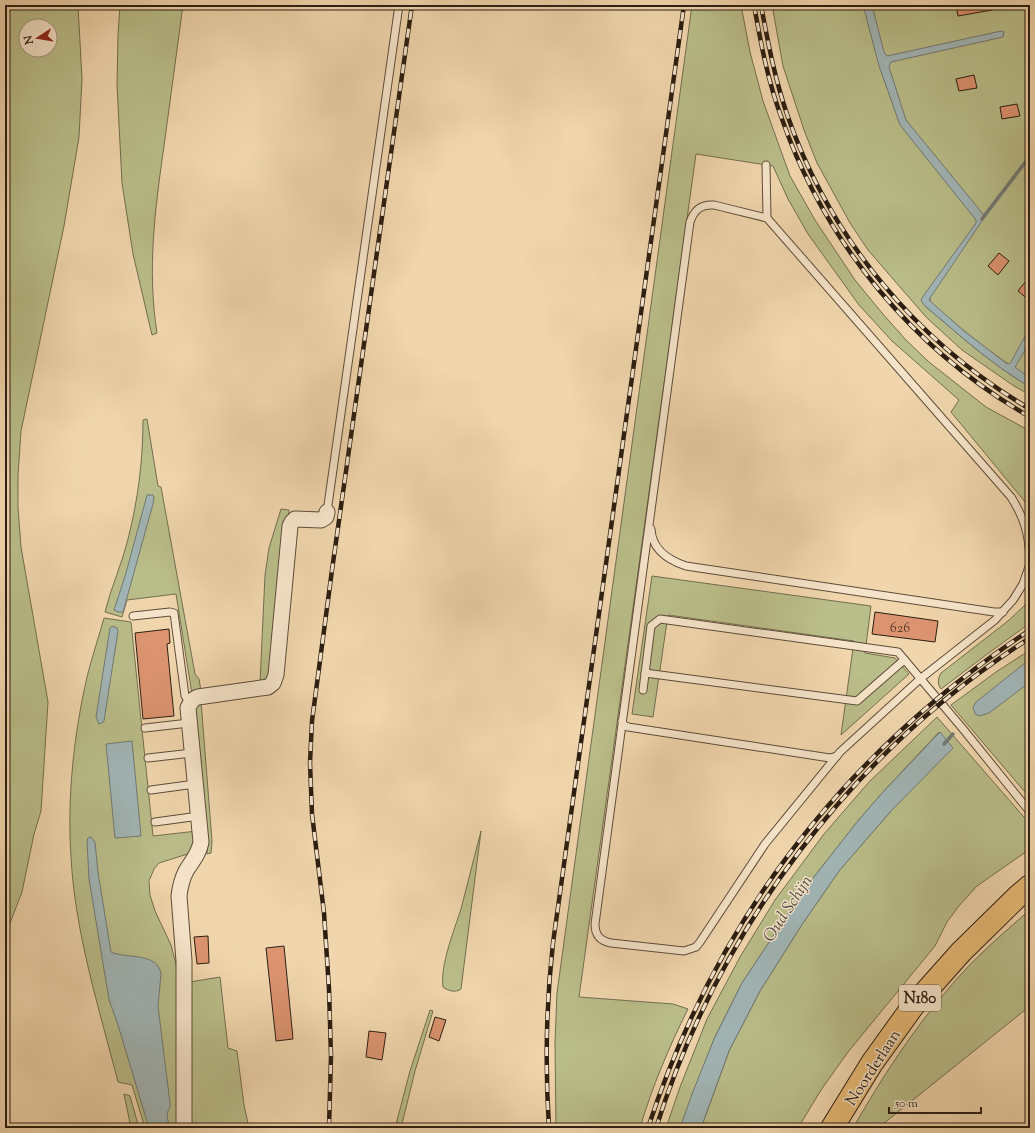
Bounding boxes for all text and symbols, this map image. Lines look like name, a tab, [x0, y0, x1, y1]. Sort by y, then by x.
north arrow	[18, 18, 58, 58]
text: N	[20, 34, 38, 47]
house number: 626	[890, 619, 910, 639]
water label: Oud Schijn	[758, 871, 819, 947]
road number: N180	[899, 985, 941, 1011]
street label: Noorderlaan	[841, 1025, 908, 1111]
scale bar	[889, 1089, 981, 1115]
text: 50 m	[894, 1095, 918, 1113]

